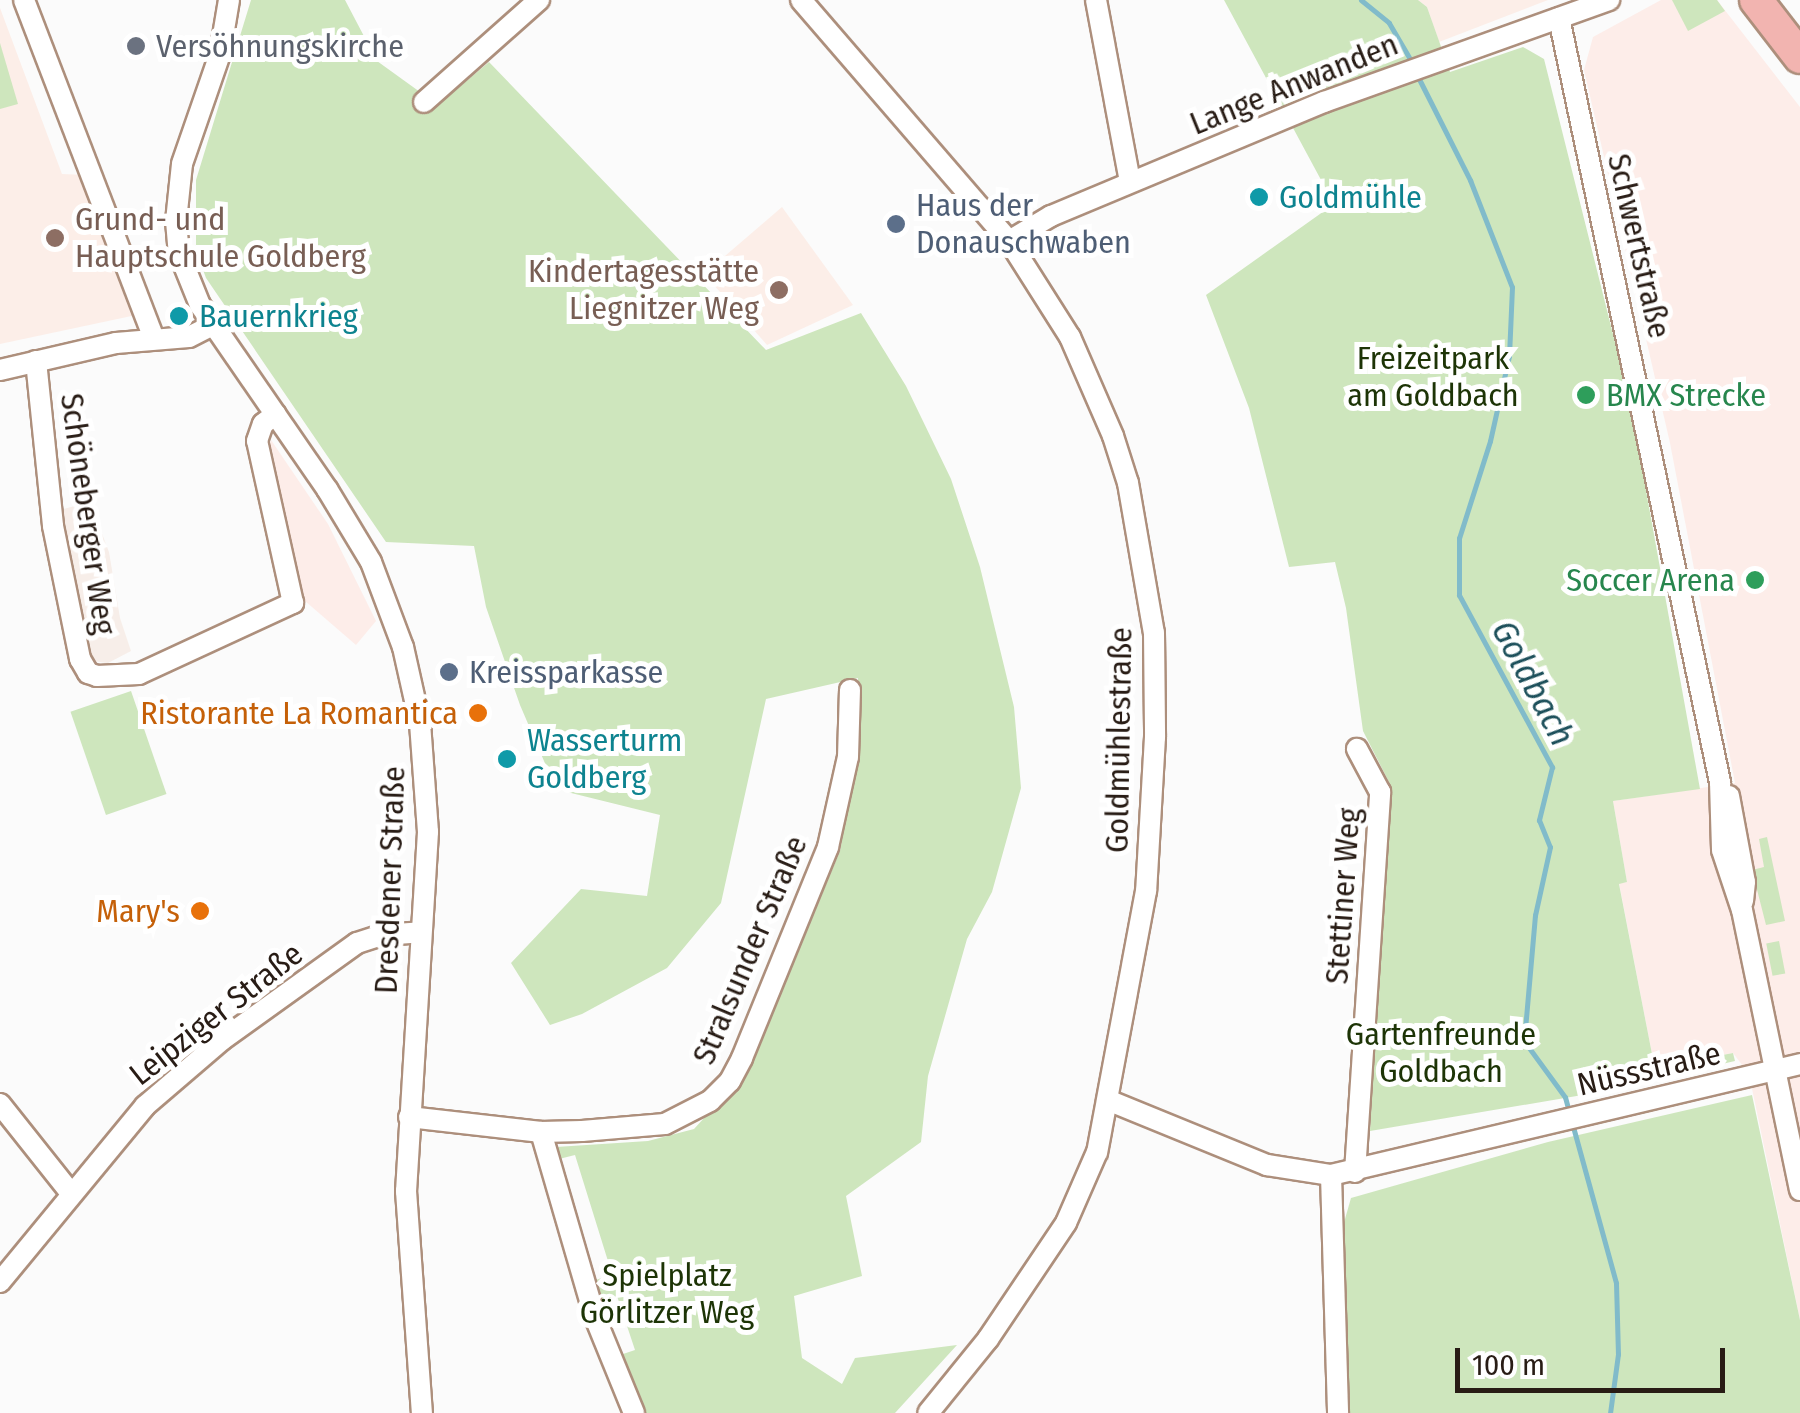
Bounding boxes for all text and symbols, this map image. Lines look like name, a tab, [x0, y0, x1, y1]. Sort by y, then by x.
street label: Lange Anwanden	[1184, 25, 1404, 143]
place label: Versöhnungskirche	[156, 27, 404, 65]
marker: Versöhnungskirche	[125, 35, 147, 57]
street label: Schwertstraße	[1599, 150, 1679, 342]
place label: Goldmühle	[1279, 178, 1422, 216]
marker: Goldmühle	[1248, 186, 1270, 208]
place label: Haus der Donauschwaben	[916, 187, 1131, 262]
place label: Grund- und Hauptschule Goldberg	[75, 201, 366, 276]
marker: Haus der Donauschwaben	[885, 213, 907, 235]
marker: Grund- und Hauptschule Goldberg	[44, 227, 66, 249]
place label: Kindertagesstätte Liegnitzer Weg	[528, 253, 759, 328]
marker: Kindertagesstätte Liegnitzer Weg	[768, 279, 790, 301]
place label: Bauernkrieg	[199, 297, 358, 335]
marker: Bauernkrieg	[168, 305, 190, 327]
park label: Freizeitpark am Goldbach	[1347, 340, 1519, 415]
place label: BMX Strecke	[1606, 376, 1766, 414]
marker: BMX Strecke	[1575, 384, 1597, 406]
street label: Schöneberger Weg	[52, 391, 124, 637]
place label: Soccer Arena	[1566, 561, 1735, 599]
marker: Soccer Arena	[1744, 569, 1766, 591]
water label: Goldbach	[1483, 613, 1583, 753]
street label: Goldmühlestraße	[1098, 627, 1140, 853]
place label: Kreissparkasse	[469, 653, 663, 691]
marker: Kreissparkasse	[438, 661, 460, 683]
place label: Ristorante La Romantica	[140, 694, 458, 732]
marker: Ristorante La Romantica	[467, 702, 489, 724]
place label: Wasserturm Goldberg	[527, 722, 682, 797]
marker: Wasserturm Goldberg	[496, 748, 518, 770]
street label: Dresdener Straße	[367, 766, 413, 994]
street label: Stettiner Weg	[1318, 807, 1368, 985]
street label: Stralsunder Straße	[685, 830, 815, 1070]
place label: Mary's	[96, 892, 180, 930]
marker: Mary's	[189, 900, 211, 922]
street label: Leipziger Straße	[122, 935, 310, 1093]
park label: Gartenfreunde Goldbach	[1346, 1016, 1536, 1091]
street label: Nüssstraße	[1574, 1034, 1724, 1104]
park label: Spielplatz Görlitzer Weg	[580, 1257, 754, 1332]
scale bar	[1460, 1328, 1730, 1390]
text: 100 m	[1472, 1347, 1545, 1383]

